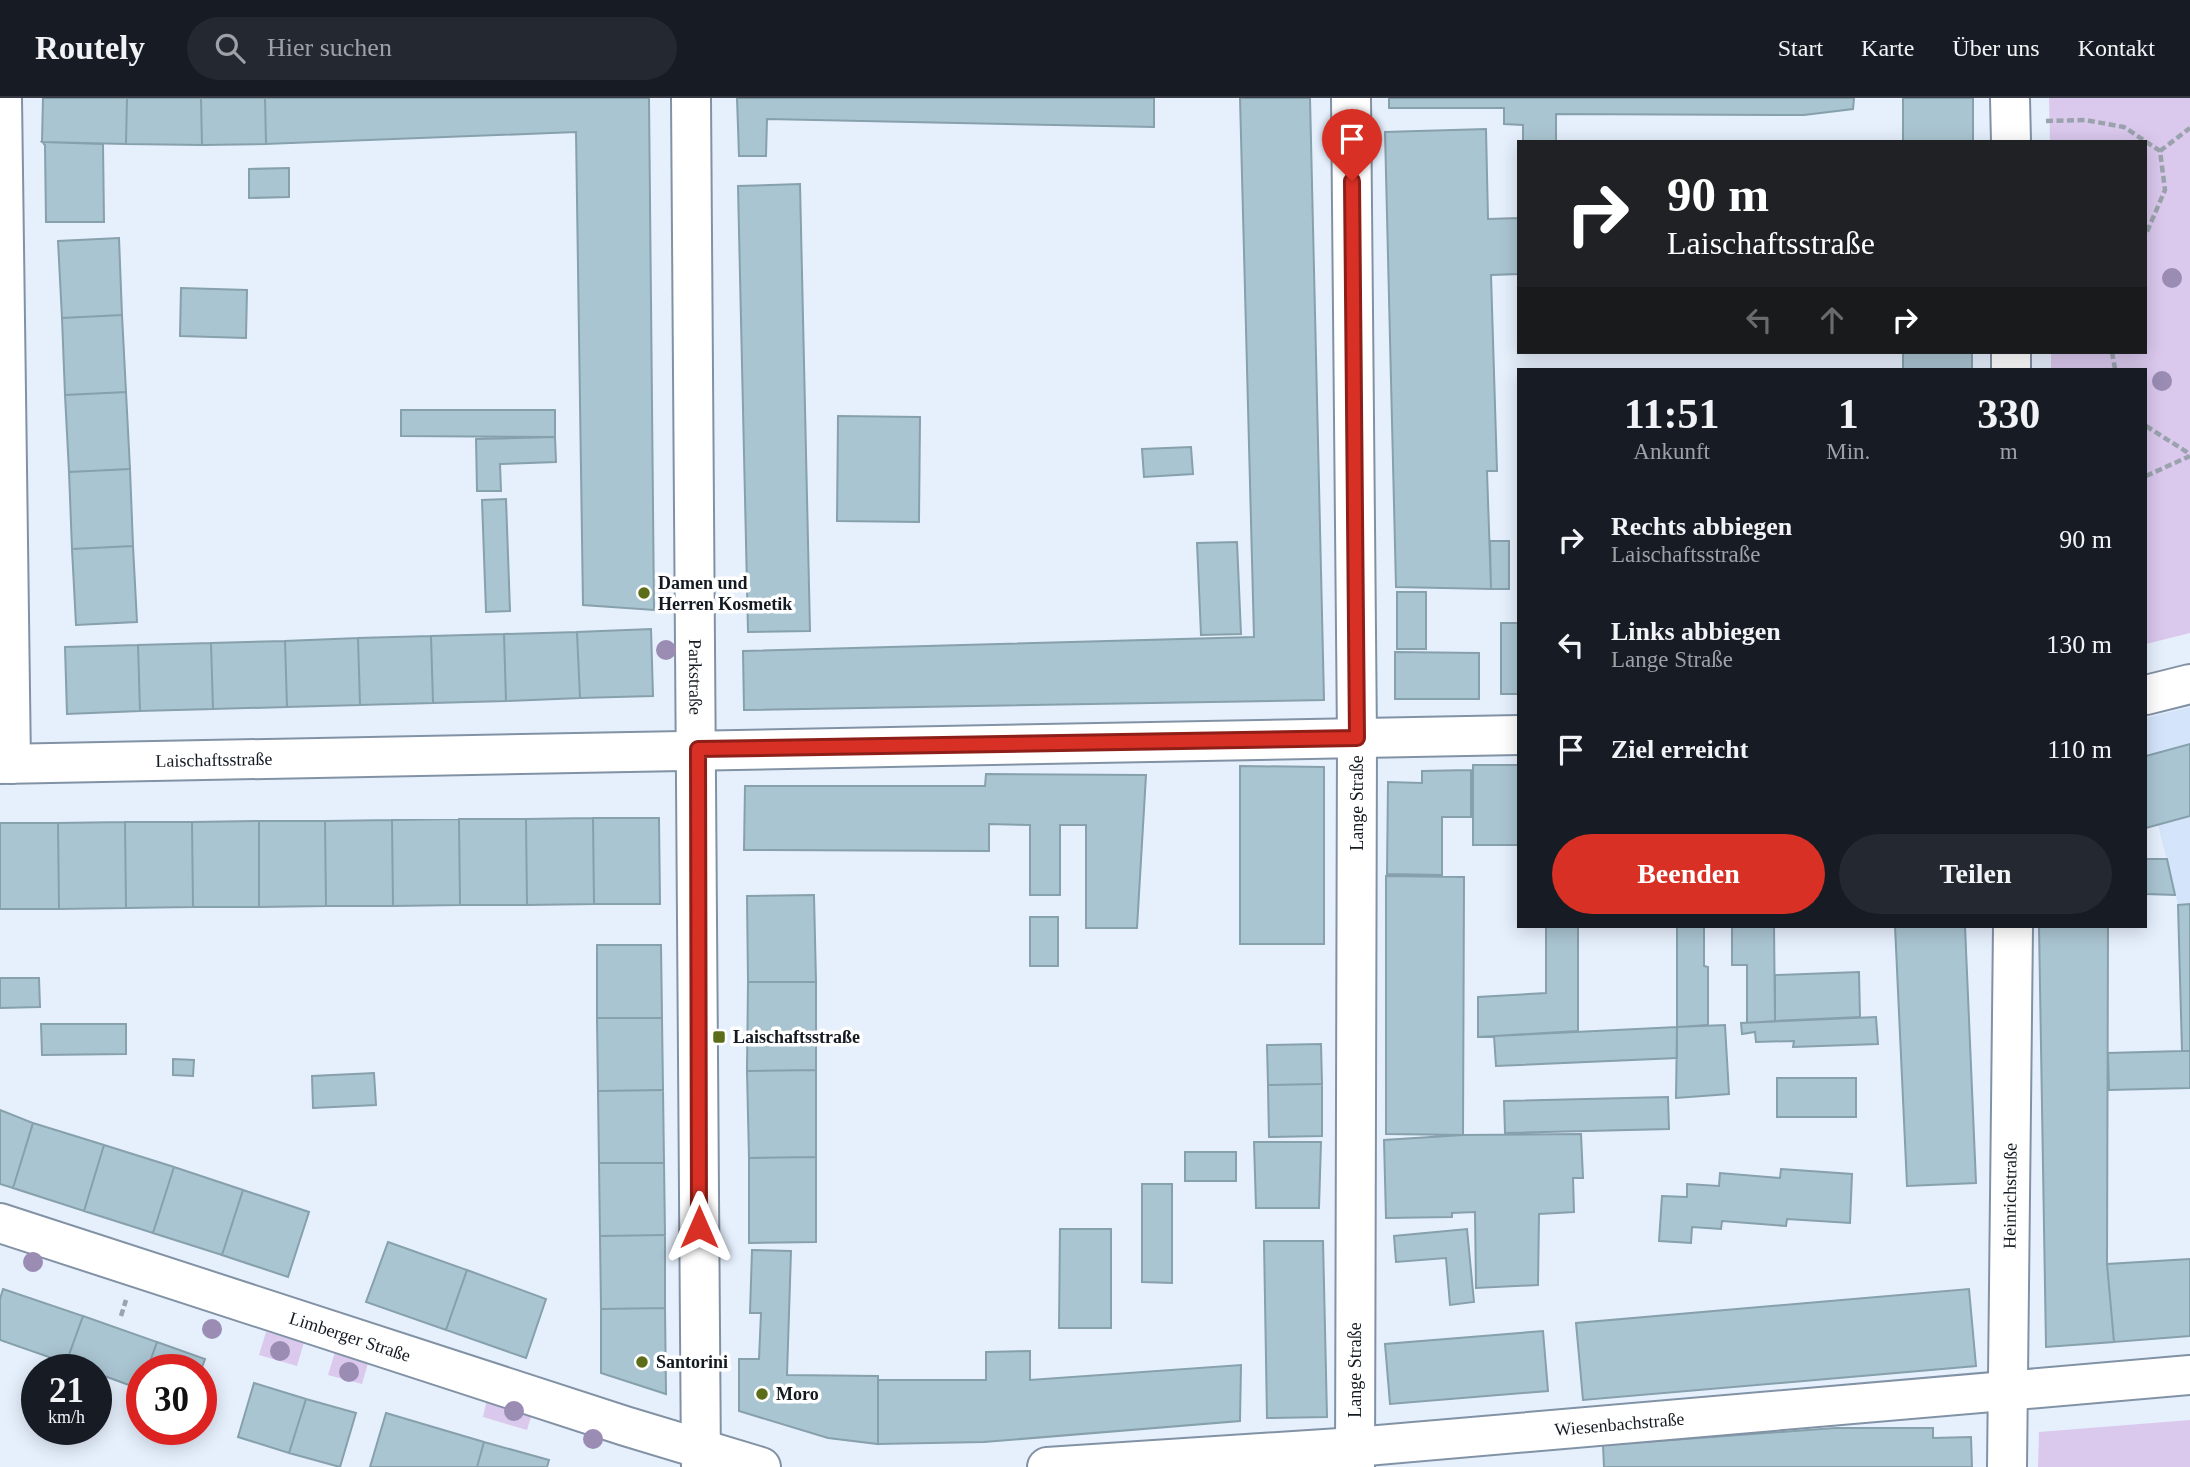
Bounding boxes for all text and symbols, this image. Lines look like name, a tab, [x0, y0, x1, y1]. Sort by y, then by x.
search box	[187, 17, 677, 80]
icon: search	[211, 29, 249, 67]
text: Routely	[35, 30, 145, 66]
text: Hier suchen	[267, 33, 392, 62]
text: Start	[1778, 35, 1823, 61]
text: Karte	[1861, 35, 1914, 61]
text: Über uns	[1952, 35, 2040, 61]
text: Kontakt	[2078, 35, 2155, 61]
pin	[1322, 109, 1382, 181]
icon: arrive	[1333, 120, 1371, 158]
text: 90 m	[1667, 167, 1769, 222]
icon: right	[1552, 168, 1643, 259]
text: Laischaftsstraße	[1667, 225, 1875, 261]
icon: left	[1740, 301, 1778, 339]
icon: ahead	[1813, 301, 1851, 339]
icon: right	[1886, 301, 1924, 339]
text: 11:51	[1624, 391, 1719, 437]
text: 1	[1838, 391, 1859, 437]
text: 330	[1977, 391, 2040, 437]
text: Ankunft	[1633, 439, 1710, 464]
text: Min.	[1826, 439, 1870, 464]
text: m	[2000, 439, 2018, 464]
text: Rechts abbiegen	[1611, 512, 1792, 541]
icon: right	[1552, 521, 1590, 559]
text: 90 m	[2059, 525, 2112, 554]
text: Laischaftsstraße	[1611, 542, 1760, 567]
place label: Damen und Herren Kosmetik	[658, 573, 792, 614]
marker: Damen und Herren Kosmetik	[636, 585, 652, 601]
text: Links abbiegen	[1611, 617, 1781, 646]
icon: left	[1552, 626, 1590, 664]
text: 130 m	[2046, 630, 2112, 659]
street label: Parkstraße	[685, 639, 706, 715]
text: Lange Straße	[1611, 647, 1733, 672]
icon: arrive	[1552, 731, 1590, 769]
text: Ziel erreicht	[1611, 735, 1748, 764]
text: 110 m	[2047, 735, 2112, 764]
street label: Laischaftsstraße	[155, 749, 273, 771]
street label: Lange Straße	[1347, 755, 1367, 851]
button: Beenden	[1552, 834, 1825, 914]
button: Teilen	[1839, 834, 2112, 914]
place label: Laischaftsstraße	[733, 1027, 860, 1047]
marker: Laischaftsstraße	[711, 1029, 727, 1045]
street label: Heinrichstraße	[1999, 1143, 2021, 1249]
position arrow	[662, 1190, 736, 1264]
street label: Limberger Straße	[287, 1308, 413, 1366]
street label: Lange Straße	[1345, 1322, 1365, 1418]
place label: Santorini	[656, 1352, 728, 1372]
speed limit sign: 30	[126, 1354, 217, 1445]
marker: Santorini	[634, 1354, 650, 1370]
text: 21	[49, 1371, 84, 1410]
place label: Moro	[776, 1384, 819, 1404]
marker: Moro	[754, 1386, 770, 1402]
text: km/h	[48, 1407, 85, 1427]
street label: Wiesenbachstraße	[1554, 1409, 1685, 1440]

